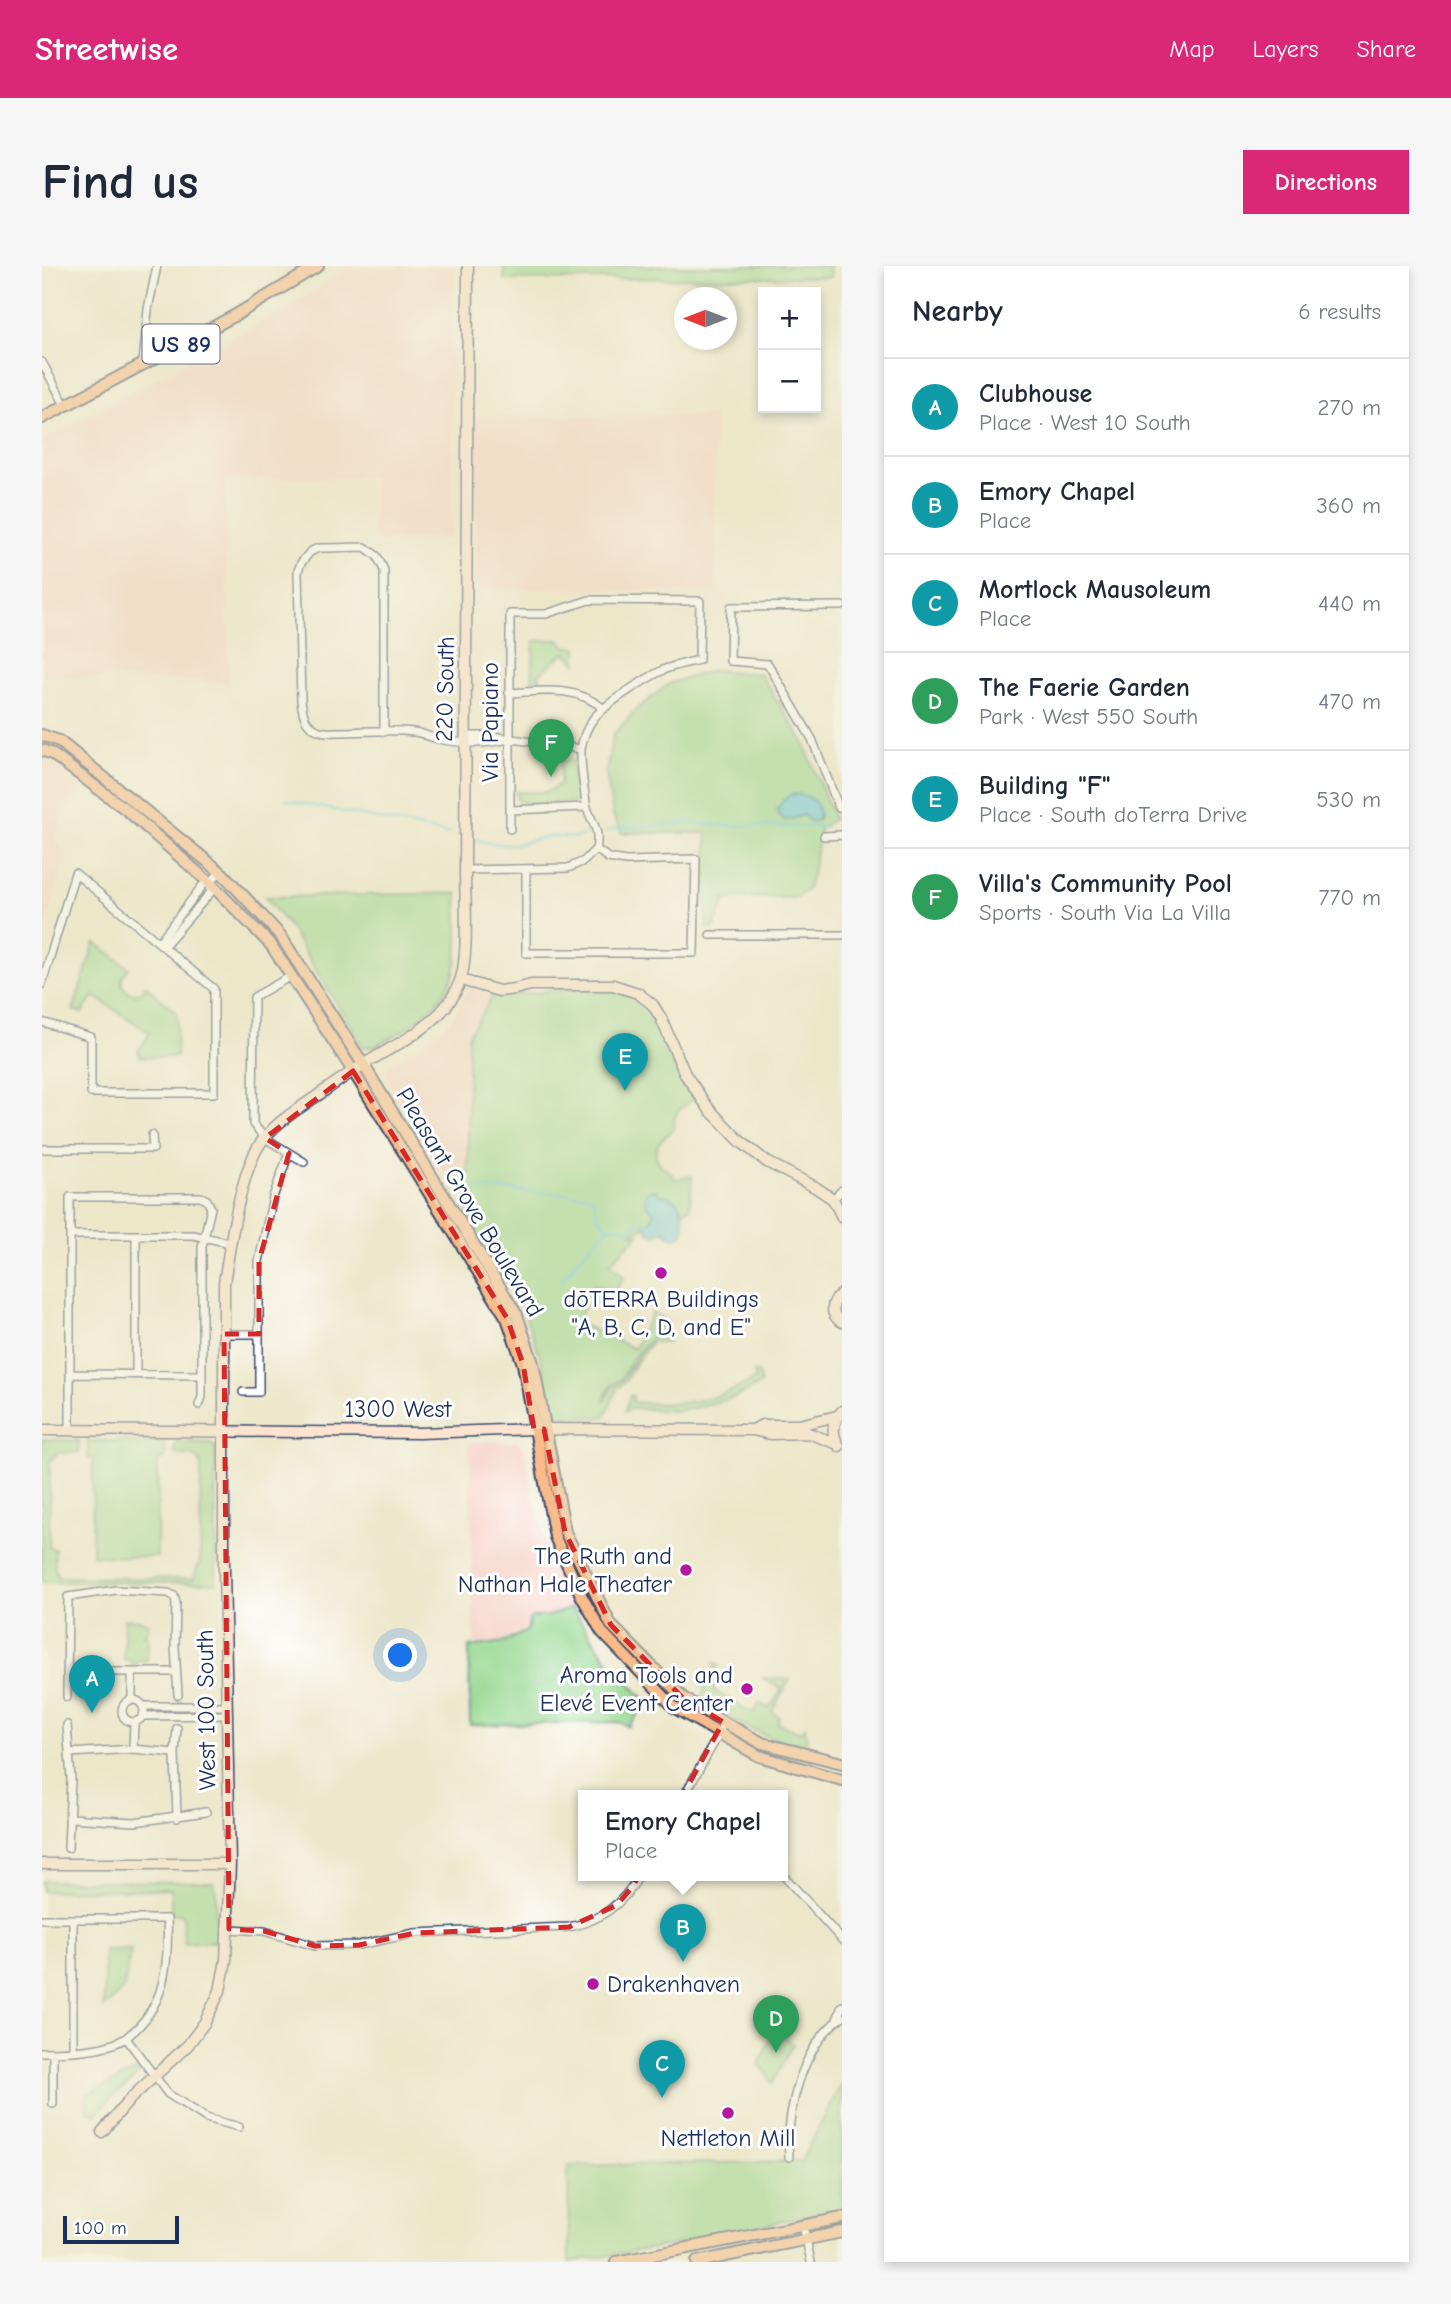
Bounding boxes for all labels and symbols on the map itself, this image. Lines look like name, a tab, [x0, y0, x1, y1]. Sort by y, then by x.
north arrow	[674, 287, 737, 350]
road number: US 89	[142, 324, 220, 363]
street label: 220 South	[430, 636, 460, 742]
street label: Via Papiano	[476, 662, 504, 782]
pin: F	[528, 719, 574, 777]
pin: E	[602, 1033, 648, 1091]
street label: Pleasant Grove Boulevard	[390, 1082, 550, 1322]
marker: dōTERRA Buildings "A, B, C, D, and E"	[653, 1265, 669, 1281]
place label: dōTERRA Buildings "A, B, C, D, and E"	[564, 1285, 758, 1341]
street label: 1300 West	[345, 1395, 453, 1423]
place label: The Ruth and Nathan Hale Theater	[458, 1542, 672, 1598]
marker: The Ruth and Nathan Hale Theater	[678, 1562, 694, 1578]
street label: West 100 South	[191, 1629, 221, 1791]
your location	[383, 1638, 417, 1672]
pin: A	[69, 1655, 115, 1713]
place label: Aroma Tools and Elevé Event Center	[540, 1661, 733, 1717]
marker: Aroma Tools and Elevé Event Center	[739, 1681, 755, 1697]
pin: B	[660, 1904, 706, 1962]
place label: Drakenhaven	[607, 1970, 740, 1998]
marker: Drakenhaven	[585, 1976, 601, 1992]
pin: D	[753, 1995, 799, 2053]
pin: C	[639, 2040, 685, 2098]
marker: Nettleton Mill	[720, 2105, 736, 2121]
place label: Nettleton Mill	[660, 2124, 796, 2152]
scale bar	[63, 2213, 178, 2245]

